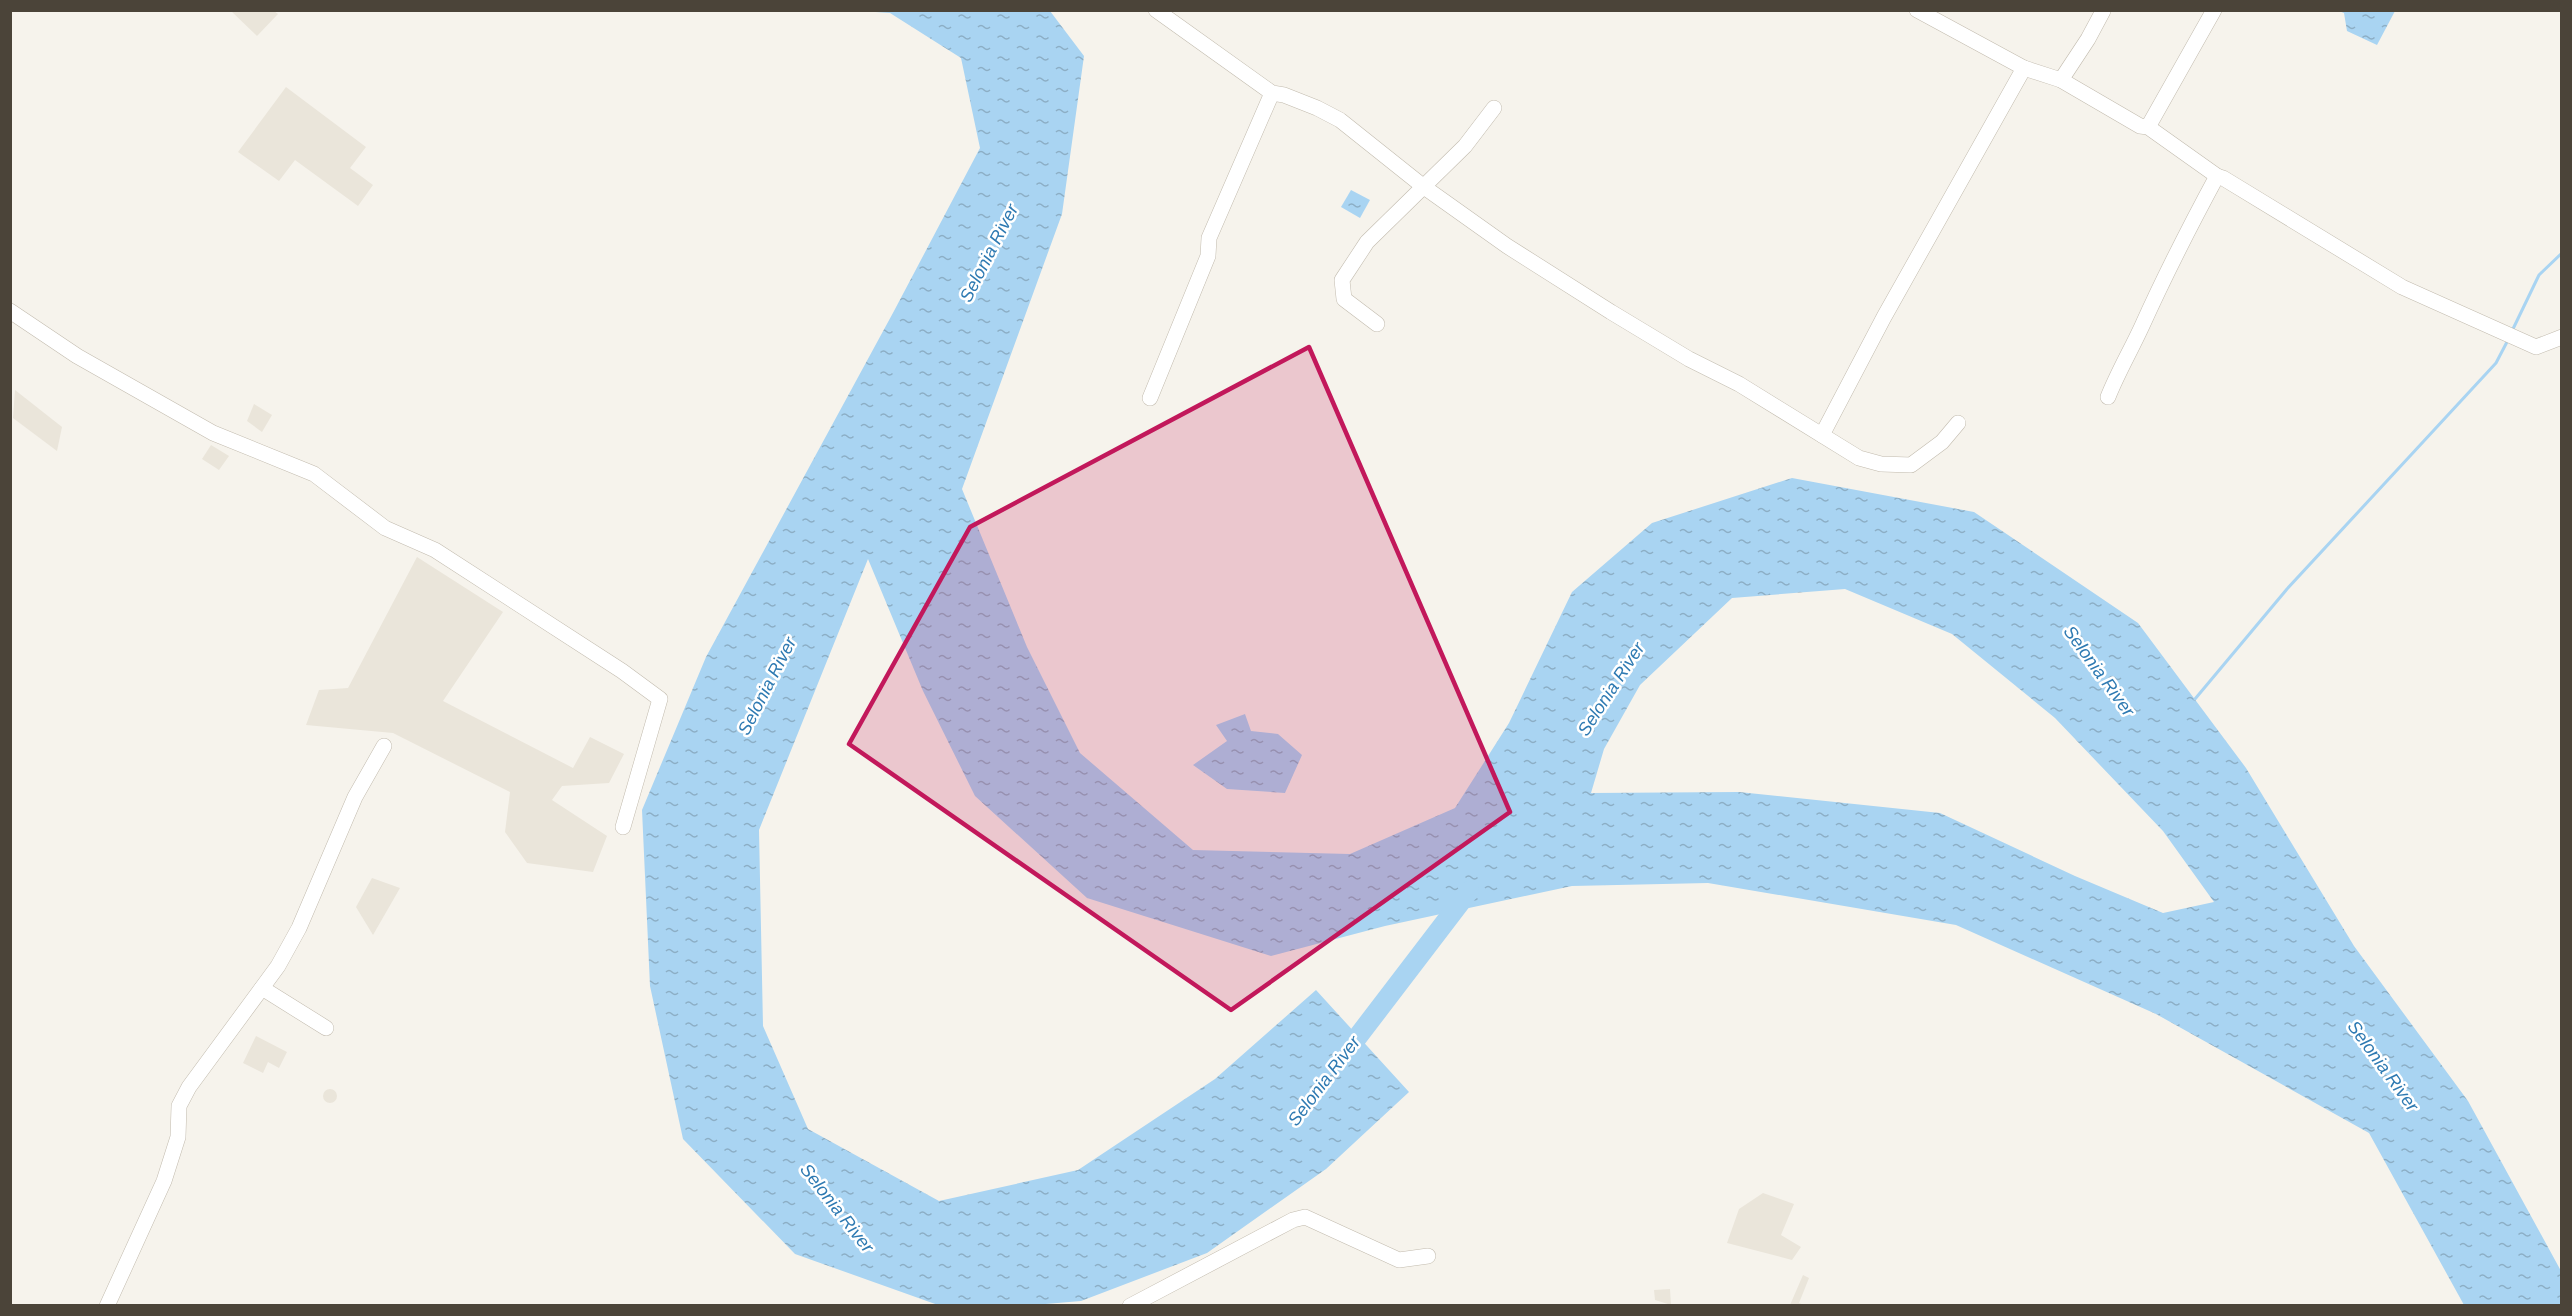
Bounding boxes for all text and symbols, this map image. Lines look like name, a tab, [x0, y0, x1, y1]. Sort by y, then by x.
water label: Selonia River	[956, 200, 1023, 305]
water label: Selonia River	[2059, 622, 2139, 721]
water label: Selonia River	[734, 633, 801, 738]
water label: Selonia River	[1573, 638, 1649, 739]
water label: Selonia River	[2343, 1017, 2423, 1116]
water label: Selonia River	[1284, 1031, 1365, 1130]
water label: Selonia River	[796, 1160, 878, 1257]

